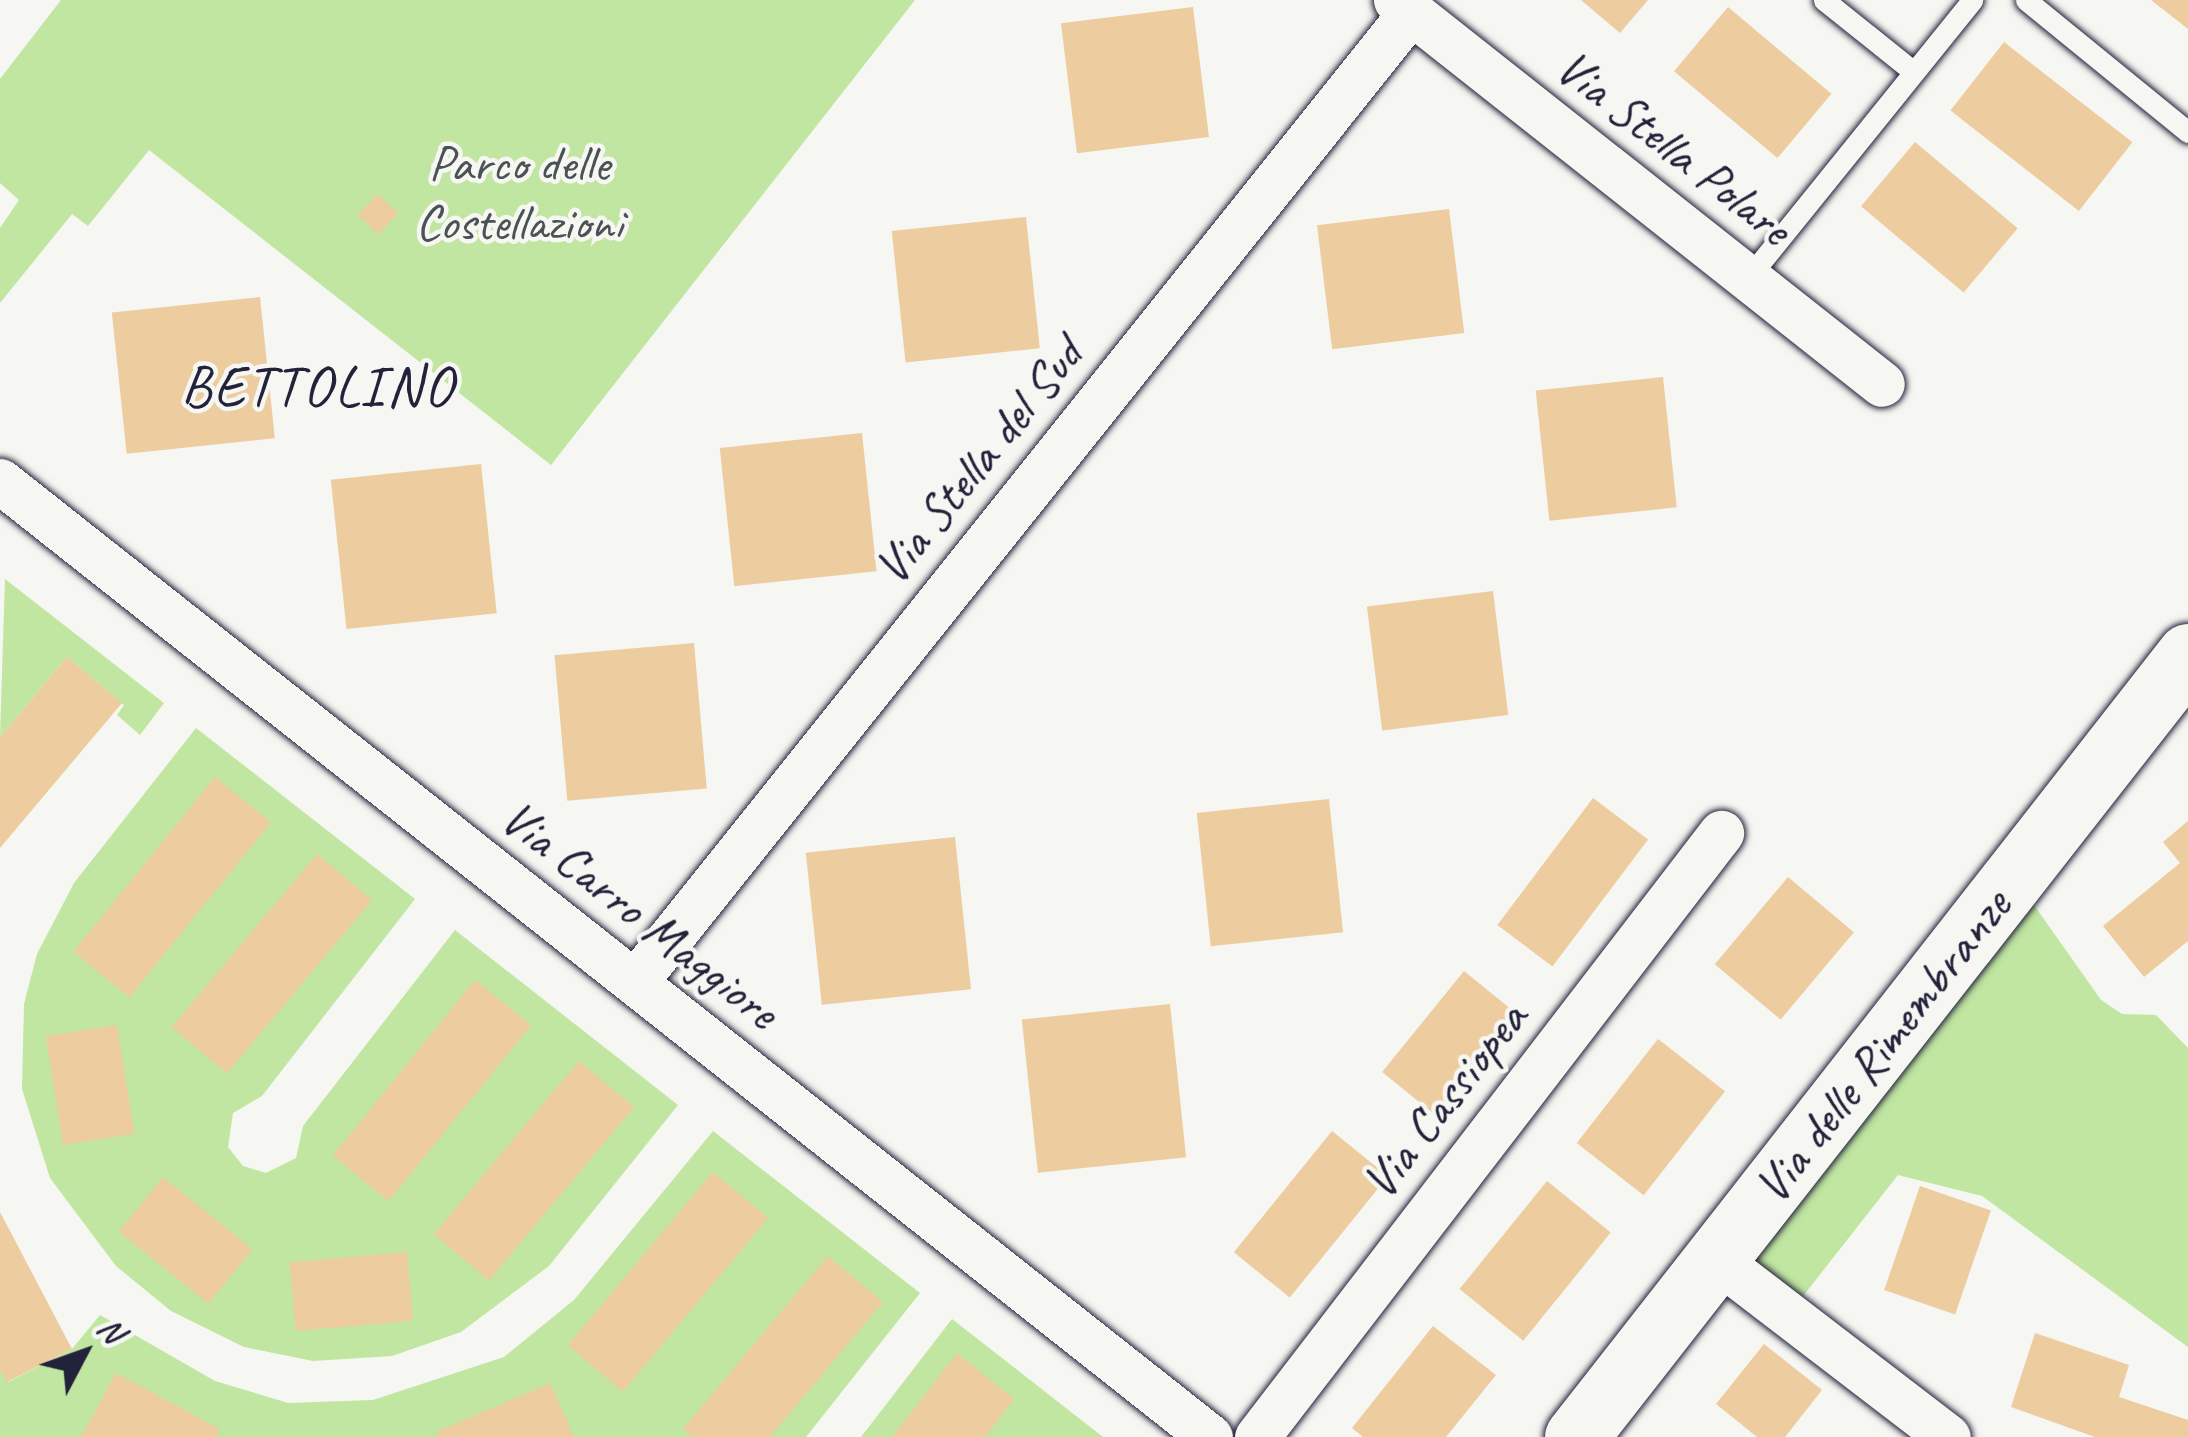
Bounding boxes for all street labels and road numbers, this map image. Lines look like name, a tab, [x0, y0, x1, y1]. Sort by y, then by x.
street label: Via Stella Polare	[1545, 36, 1803, 258]
street label: Via Stella del Sud	[861, 326, 1095, 596]
street label: Via Carro Maggiore	[488, 786, 792, 1042]
street label: Via delle Rimembranze	[1741, 877, 2023, 1215]
street label: Via Cassiopea	[1348, 990, 1540, 1210]

